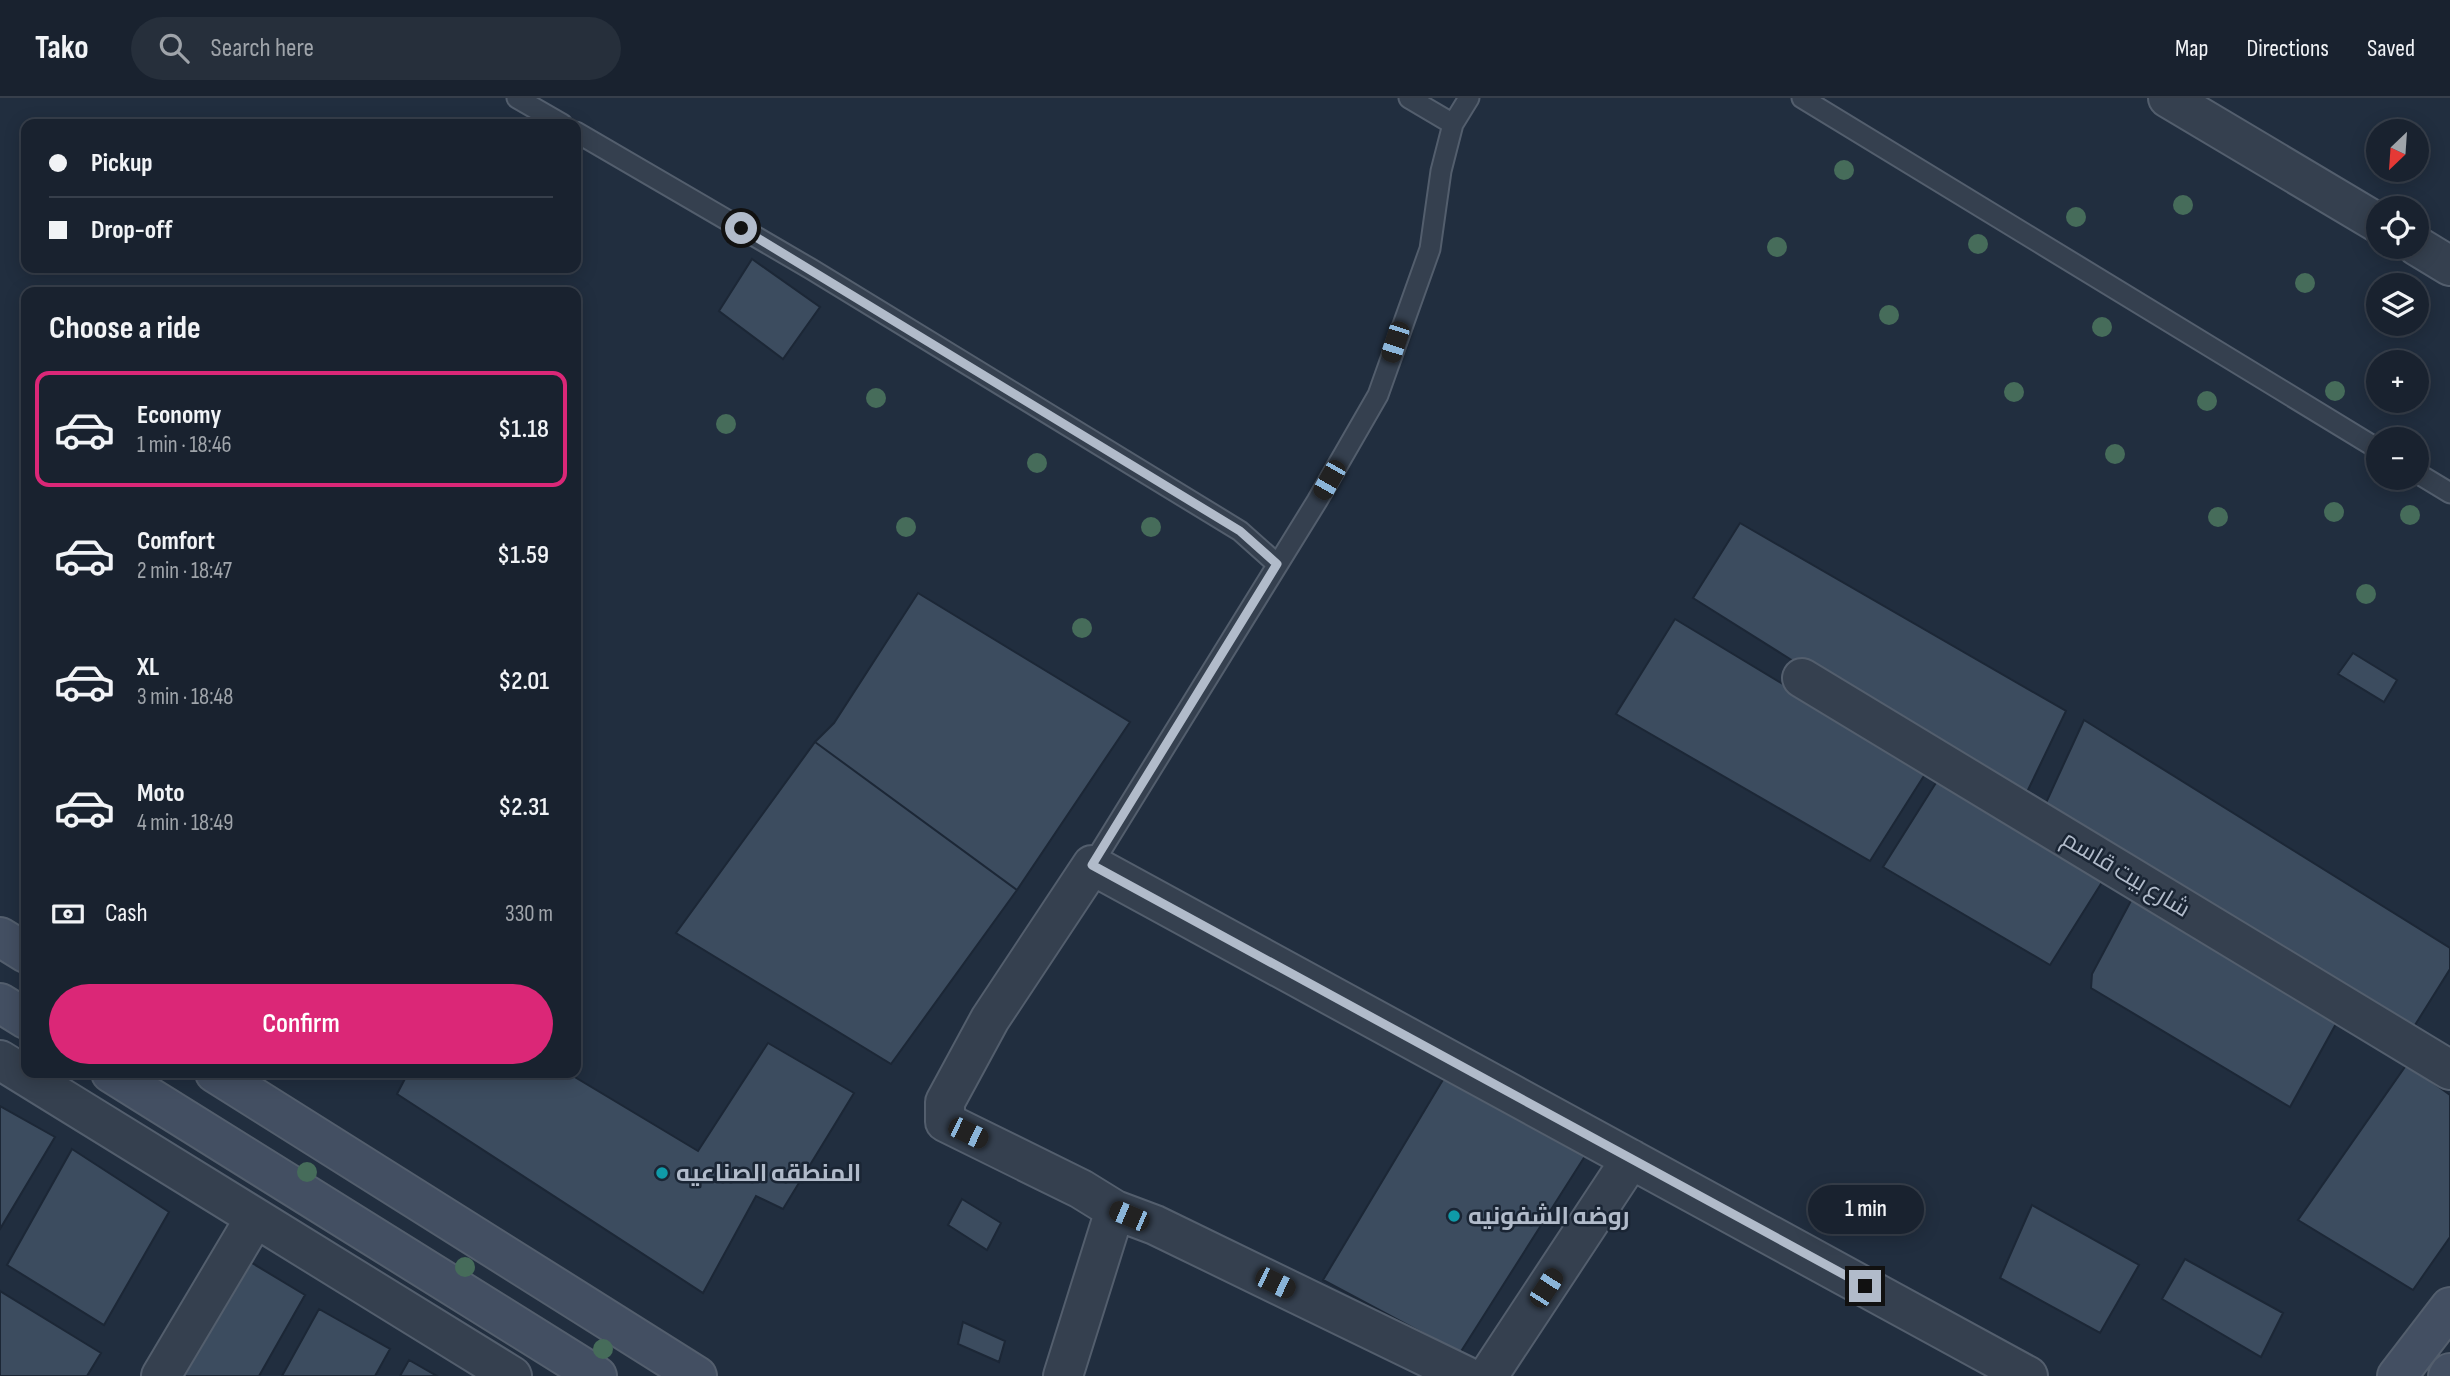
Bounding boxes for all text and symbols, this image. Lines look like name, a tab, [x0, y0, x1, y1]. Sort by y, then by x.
search box	[131, 17, 621, 80]
text: Tako	[35, 28, 89, 68]
icon: search	[155, 29, 193, 67]
text: Search here	[211, 33, 314, 64]
text: Map	[2175, 34, 2208, 63]
text: Directions	[2246, 34, 2329, 63]
text: Saved	[2367, 34, 2415, 63]
north arrow	[2366, 119, 2429, 182]
map controls	[2366, 119, 2429, 490]
text: Pickup	[91, 148, 153, 179]
button: locate	[2366, 196, 2429, 259]
route start	[725, 212, 757, 244]
text: Drop-off	[91, 215, 172, 246]
button: layers	[2366, 273, 2429, 336]
text: Choose a ride	[49, 309, 201, 348]
car	[1379, 319, 1412, 365]
button: +	[2366, 350, 2429, 413]
icon: car	[53, 398, 116, 461]
text: Economy	[137, 400, 221, 431]
text: $1.18	[498, 414, 549, 445]
button: −	[2366, 427, 2429, 490]
text: 1 min · 18:46	[137, 431, 232, 459]
car	[1310, 457, 1349, 503]
icon: car	[53, 524, 116, 587]
text: Comfort	[137, 526, 215, 557]
text: $1.59	[497, 540, 549, 571]
text: 2 min · 18:47	[137, 557, 232, 585]
icon: car	[53, 650, 116, 713]
text: XL	[137, 652, 159, 683]
text: $2.01	[498, 666, 549, 697]
text: 3 min · 18:48	[137, 683, 233, 711]
icon: car	[53, 776, 116, 839]
text: Moto	[137, 778, 185, 809]
text: $2.31	[498, 792, 549, 823]
text: 4 min · 18:49	[137, 809, 233, 837]
street label: شارع بيت قاسم	[2056, 824, 2195, 925]
icon: cash	[49, 895, 87, 933]
text: Cash	[105, 898, 148, 929]
text: 330 m	[505, 900, 553, 928]
button: Confirm	[49, 984, 553, 1064]
car	[945, 1114, 992, 1152]
place label: المنطقه الصناعيه	[676, 1159, 861, 1188]
marker: المنطقه الصناعيه	[654, 1165, 670, 1181]
callout: 1 min	[1807, 1184, 1923, 1234]
text: 1 min	[1845, 1195, 1887, 1223]
car	[1106, 1198, 1153, 1234]
place label: روضه الشفونيه	[1468, 1202, 1630, 1231]
marker: روضه الشفونيه	[1446, 1208, 1462, 1224]
car	[1252, 1264, 1299, 1302]
car	[1526, 1265, 1567, 1311]
route end	[1849, 1270, 1881, 1302]

